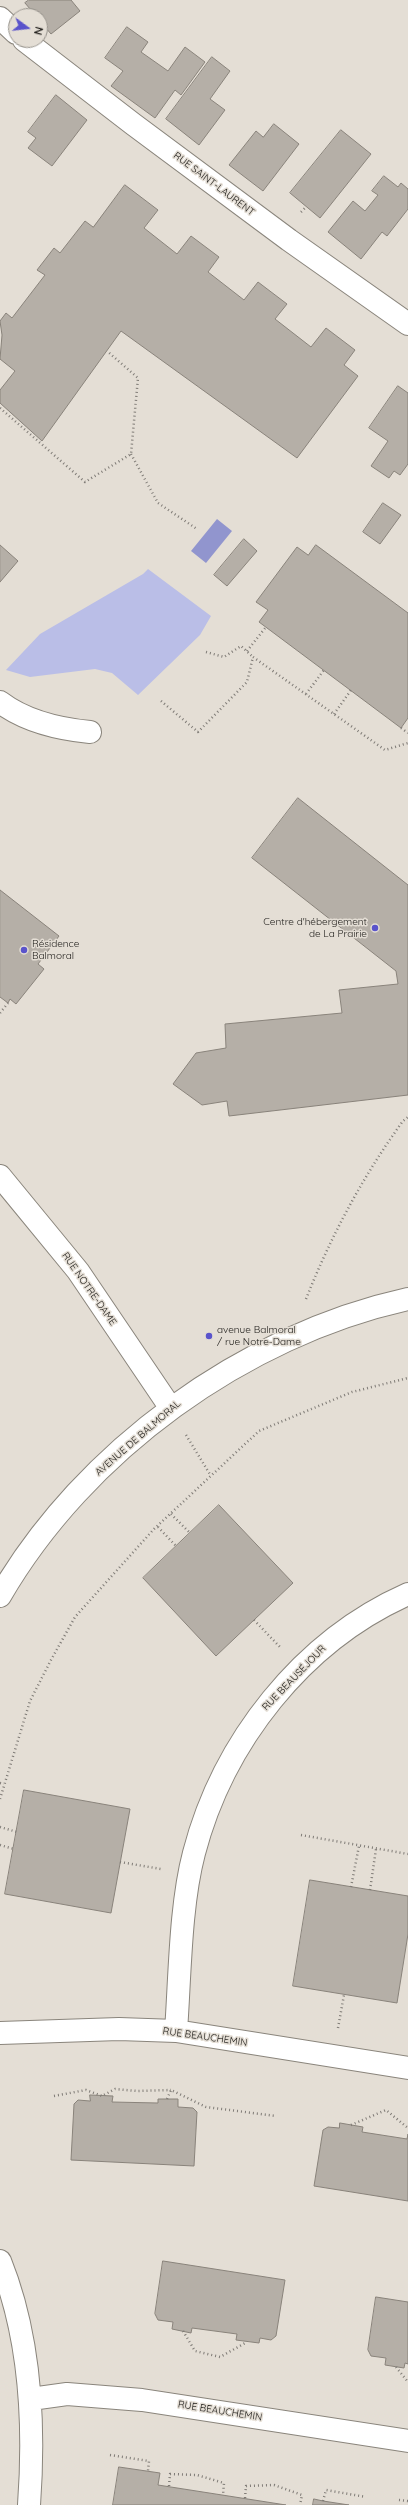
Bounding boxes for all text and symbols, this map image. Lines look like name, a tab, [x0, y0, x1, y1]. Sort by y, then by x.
north arrow	[8, 8, 48, 48]
text: N	[31, 25, 46, 37]
street label: RUE SAINT-LAURENT	[171, 150, 257, 218]
place label: Centre d'hébergement de La Prairie	[263, 916, 367, 940]
marker: Centre d'hébergement de La Prairie	[370, 923, 380, 933]
place label: Résidence Balmoral	[32, 938, 79, 962]
marker: Résidence Balmoral	[19, 945, 29, 955]
street label: RUE NOTRE-DAME	[59, 1250, 119, 1328]
place label: avenue Balmoral / rue Notre-Dame	[217, 1324, 301, 1348]
marker: avenue Balmoral / rue Notre-Dame	[204, 1331, 214, 1341]
street label: AVENUE DE BALMORAL	[93, 1398, 183, 1478]
street label: RUE BEAUSÉJOUR	[260, 1643, 328, 1713]
street label: RUE BEAUCHEMIN	[162, 2025, 248, 2049]
street label: RUE BEAUCHEMIN	[177, 2398, 263, 2424]

